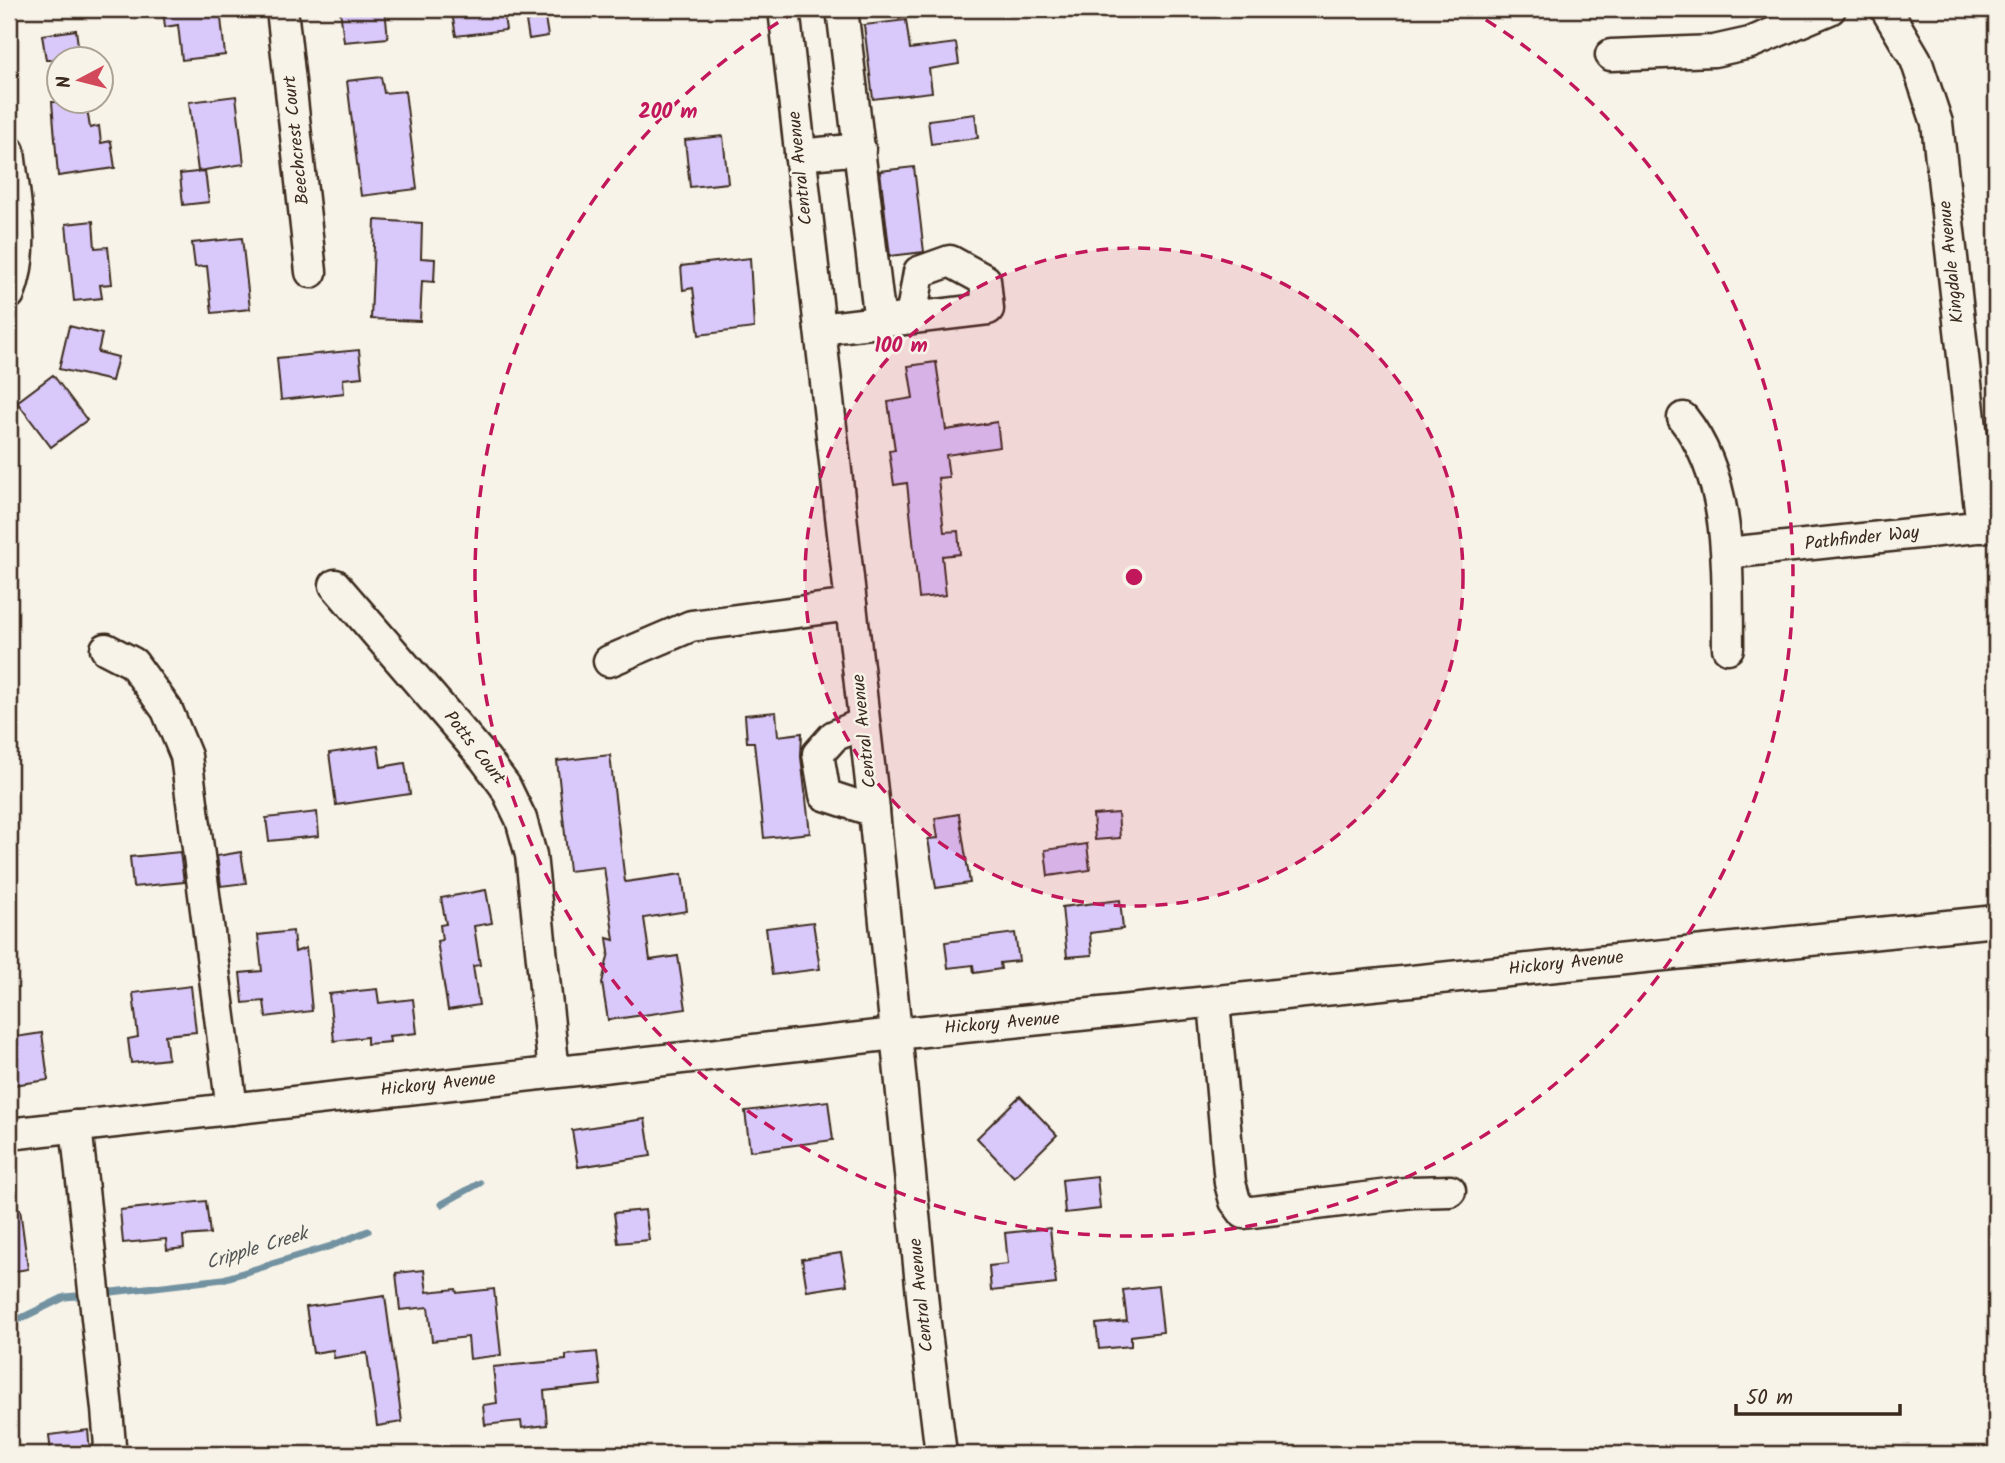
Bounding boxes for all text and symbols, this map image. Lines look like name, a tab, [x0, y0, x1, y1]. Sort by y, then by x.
north arrow	[46, 46, 116, 116]
street label: Beechcrest Court	[276, 73, 318, 206]
text: N	[49, 74, 81, 90]
text: 200 m	[638, 96, 698, 129]
street label: Central Avenue	[781, 110, 821, 226]
street label: Kingdale Avenue	[1931, 199, 1973, 325]
text: 100 m	[874, 330, 928, 363]
street label: Pathfinder Way	[1803, 519, 1921, 559]
centre of rings	[1122, 565, 1146, 589]
street label: Central Avenue	[845, 673, 885, 789]
street label: Potts Court	[436, 705, 513, 792]
street label: Hickory Avenue	[1507, 944, 1625, 984]
street label: Hickory Avenue	[943, 1005, 1061, 1043]
street label: Hickory Avenue	[379, 1065, 497, 1105]
water label: Cripple Creek	[202, 1218, 314, 1279]
street label: Central Avenue	[902, 1237, 942, 1353]
scale bar	[1736, 1372, 1900, 1416]
text: 50 m	[1746, 1382, 1793, 1415]

